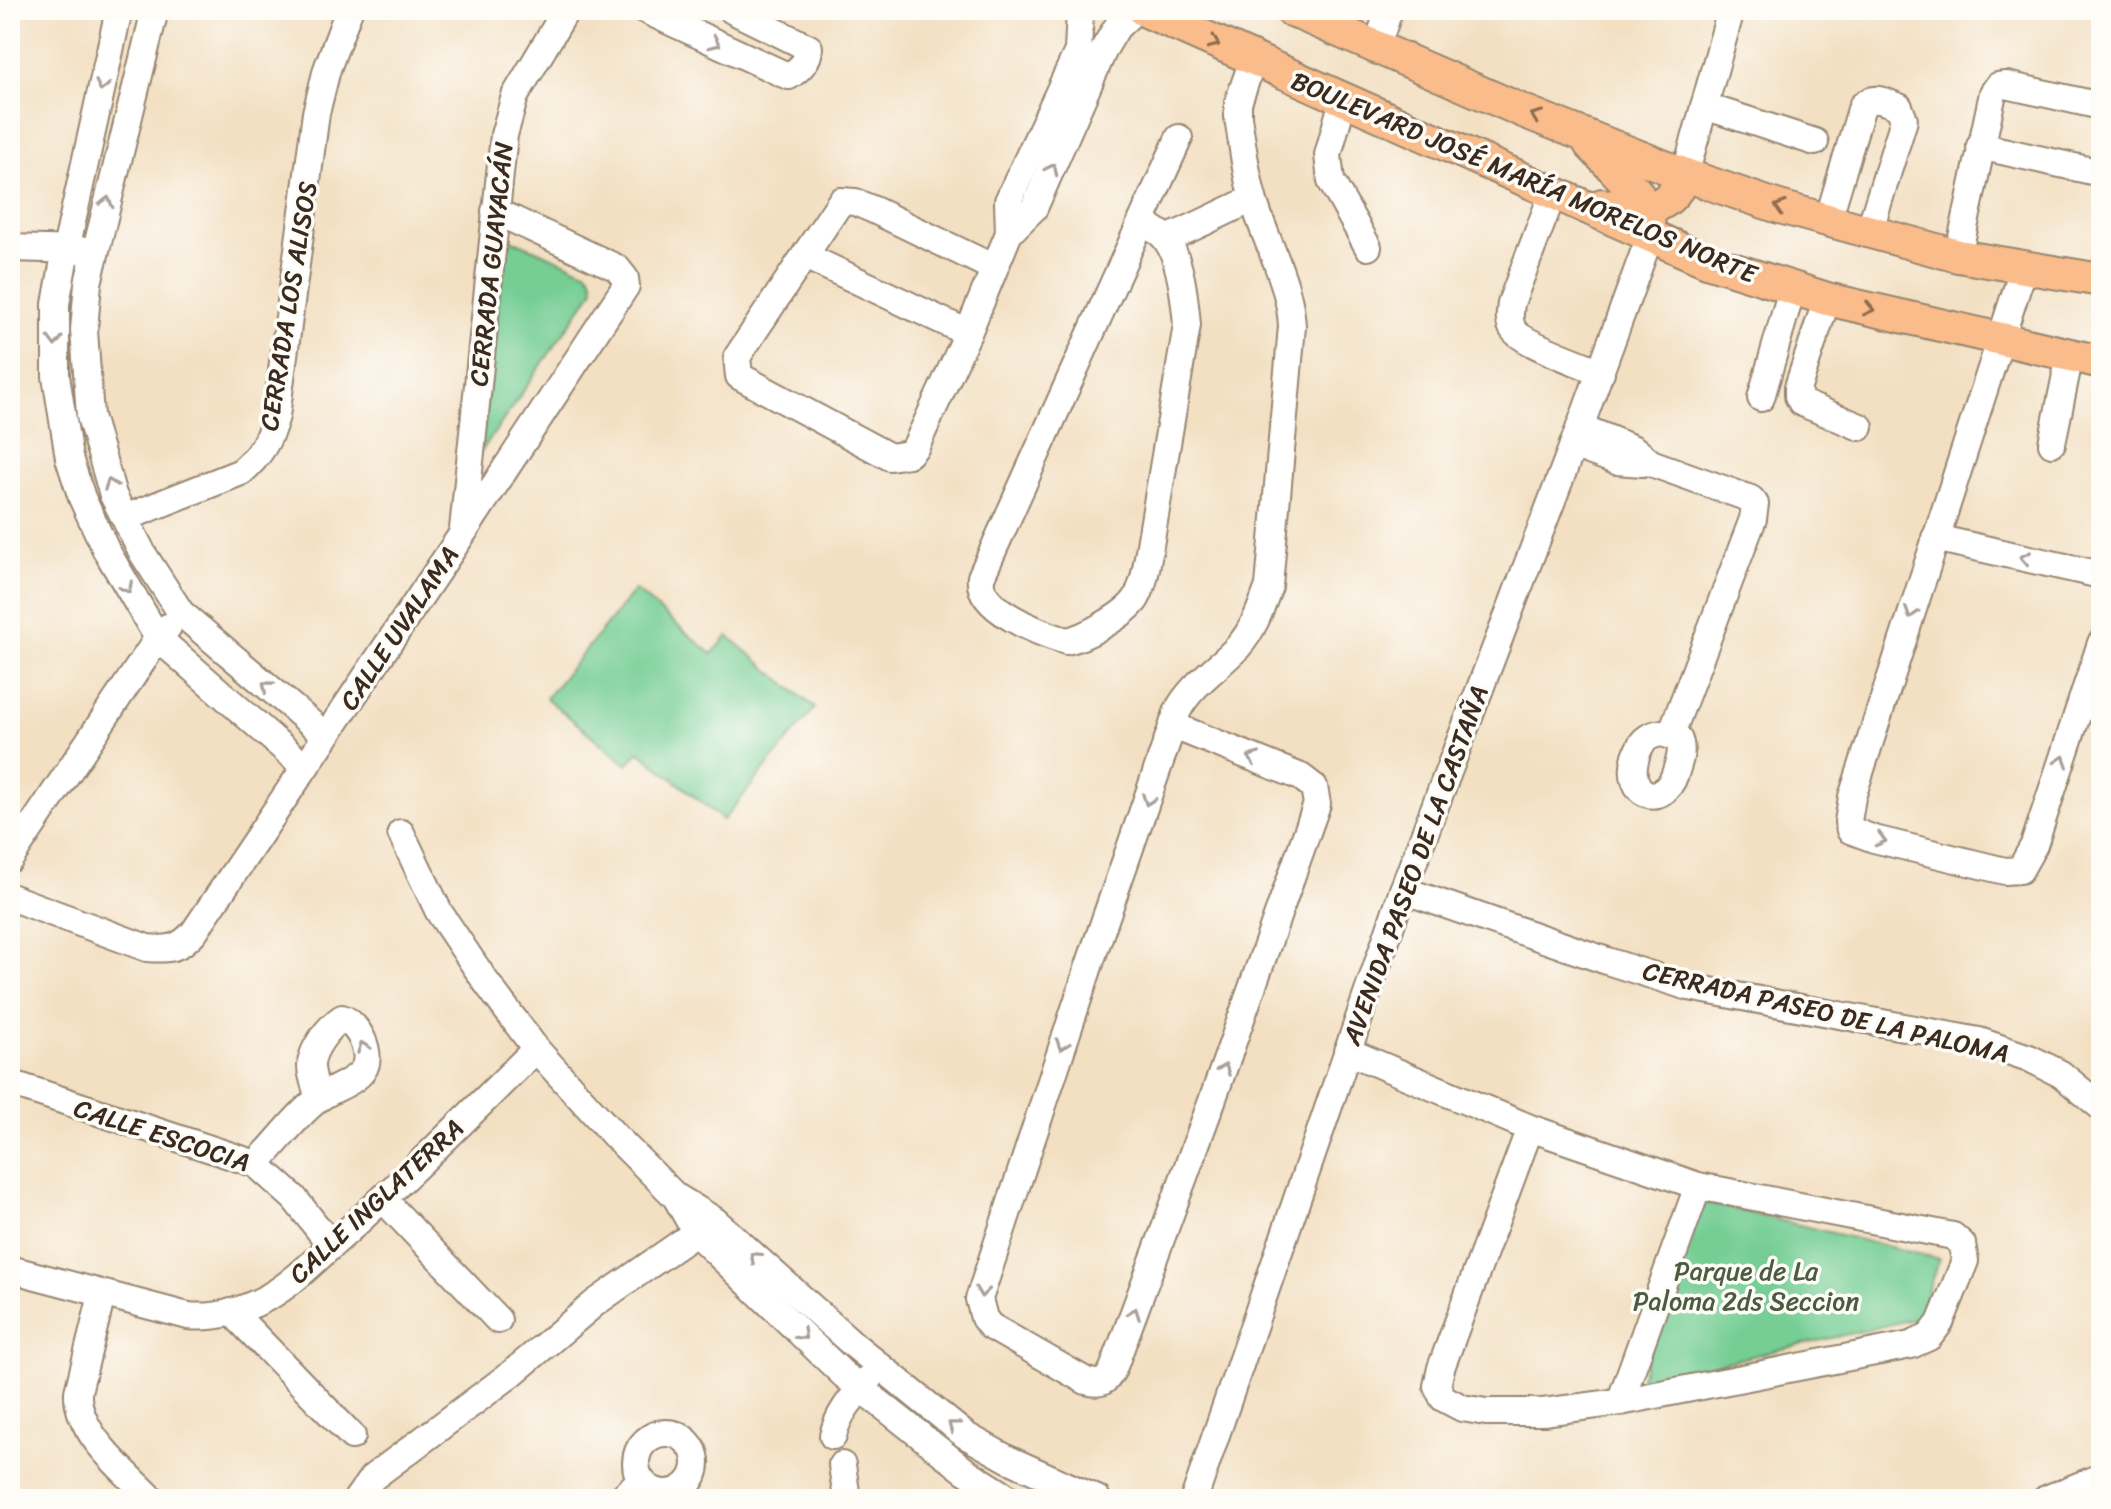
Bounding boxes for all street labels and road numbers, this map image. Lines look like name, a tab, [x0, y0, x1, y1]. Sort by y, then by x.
street label: BOULEVARD JOSÉ MARÍA MORELOS NORTE	[1284, 58, 1766, 297]
street label: CERRADA GUAYACÁN	[455, 140, 527, 388]
street label: CERRADA LOS ALISOS	[246, 178, 330, 434]
street label: CALLE UVALAMA	[327, 536, 471, 720]
street label: AVENIDA PASEO DE LA CASTAÑA	[1328, 679, 1502, 1052]
street label: CERRADA PASEO DE LA PALOMA	[1638, 947, 2014, 1077]
street label: CALLE ESCOCIA	[68, 1085, 256, 1185]
street label: CALLE INGLATERRA	[277, 1107, 475, 1295]

